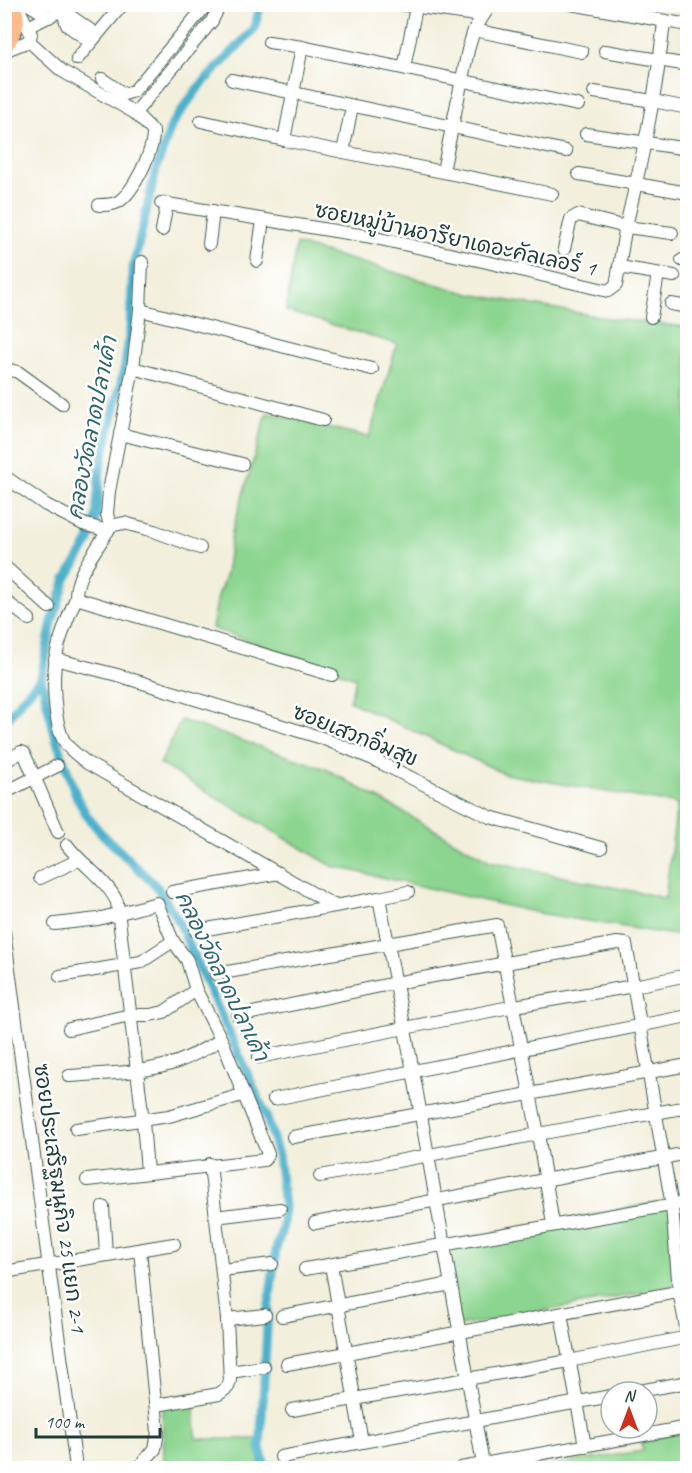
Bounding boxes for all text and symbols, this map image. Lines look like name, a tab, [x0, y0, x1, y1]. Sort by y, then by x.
street label: ซอยหมู่บ้านอารียาเดอะคัลเลอร์ 1	[311, 196, 600, 285]
water label: คลองวัดลาดปลาเค้า	[61, 333, 124, 522]
street label: ซอยเสวกอิ่มสุข	[288, 694, 423, 775]
water label: คลองวัดลาดปลาเค้า	[169, 886, 276, 1067]
street label: ซอยประเสริฐมนูกิจ 25 แยก 2-1	[25, 1062, 92, 1336]
north arrow	[599, 1380, 659, 1440]
text: N	[624, 1386, 637, 1406]
scale bar	[36, 1401, 160, 1439]
text: 100 m	[45, 1411, 86, 1433]

